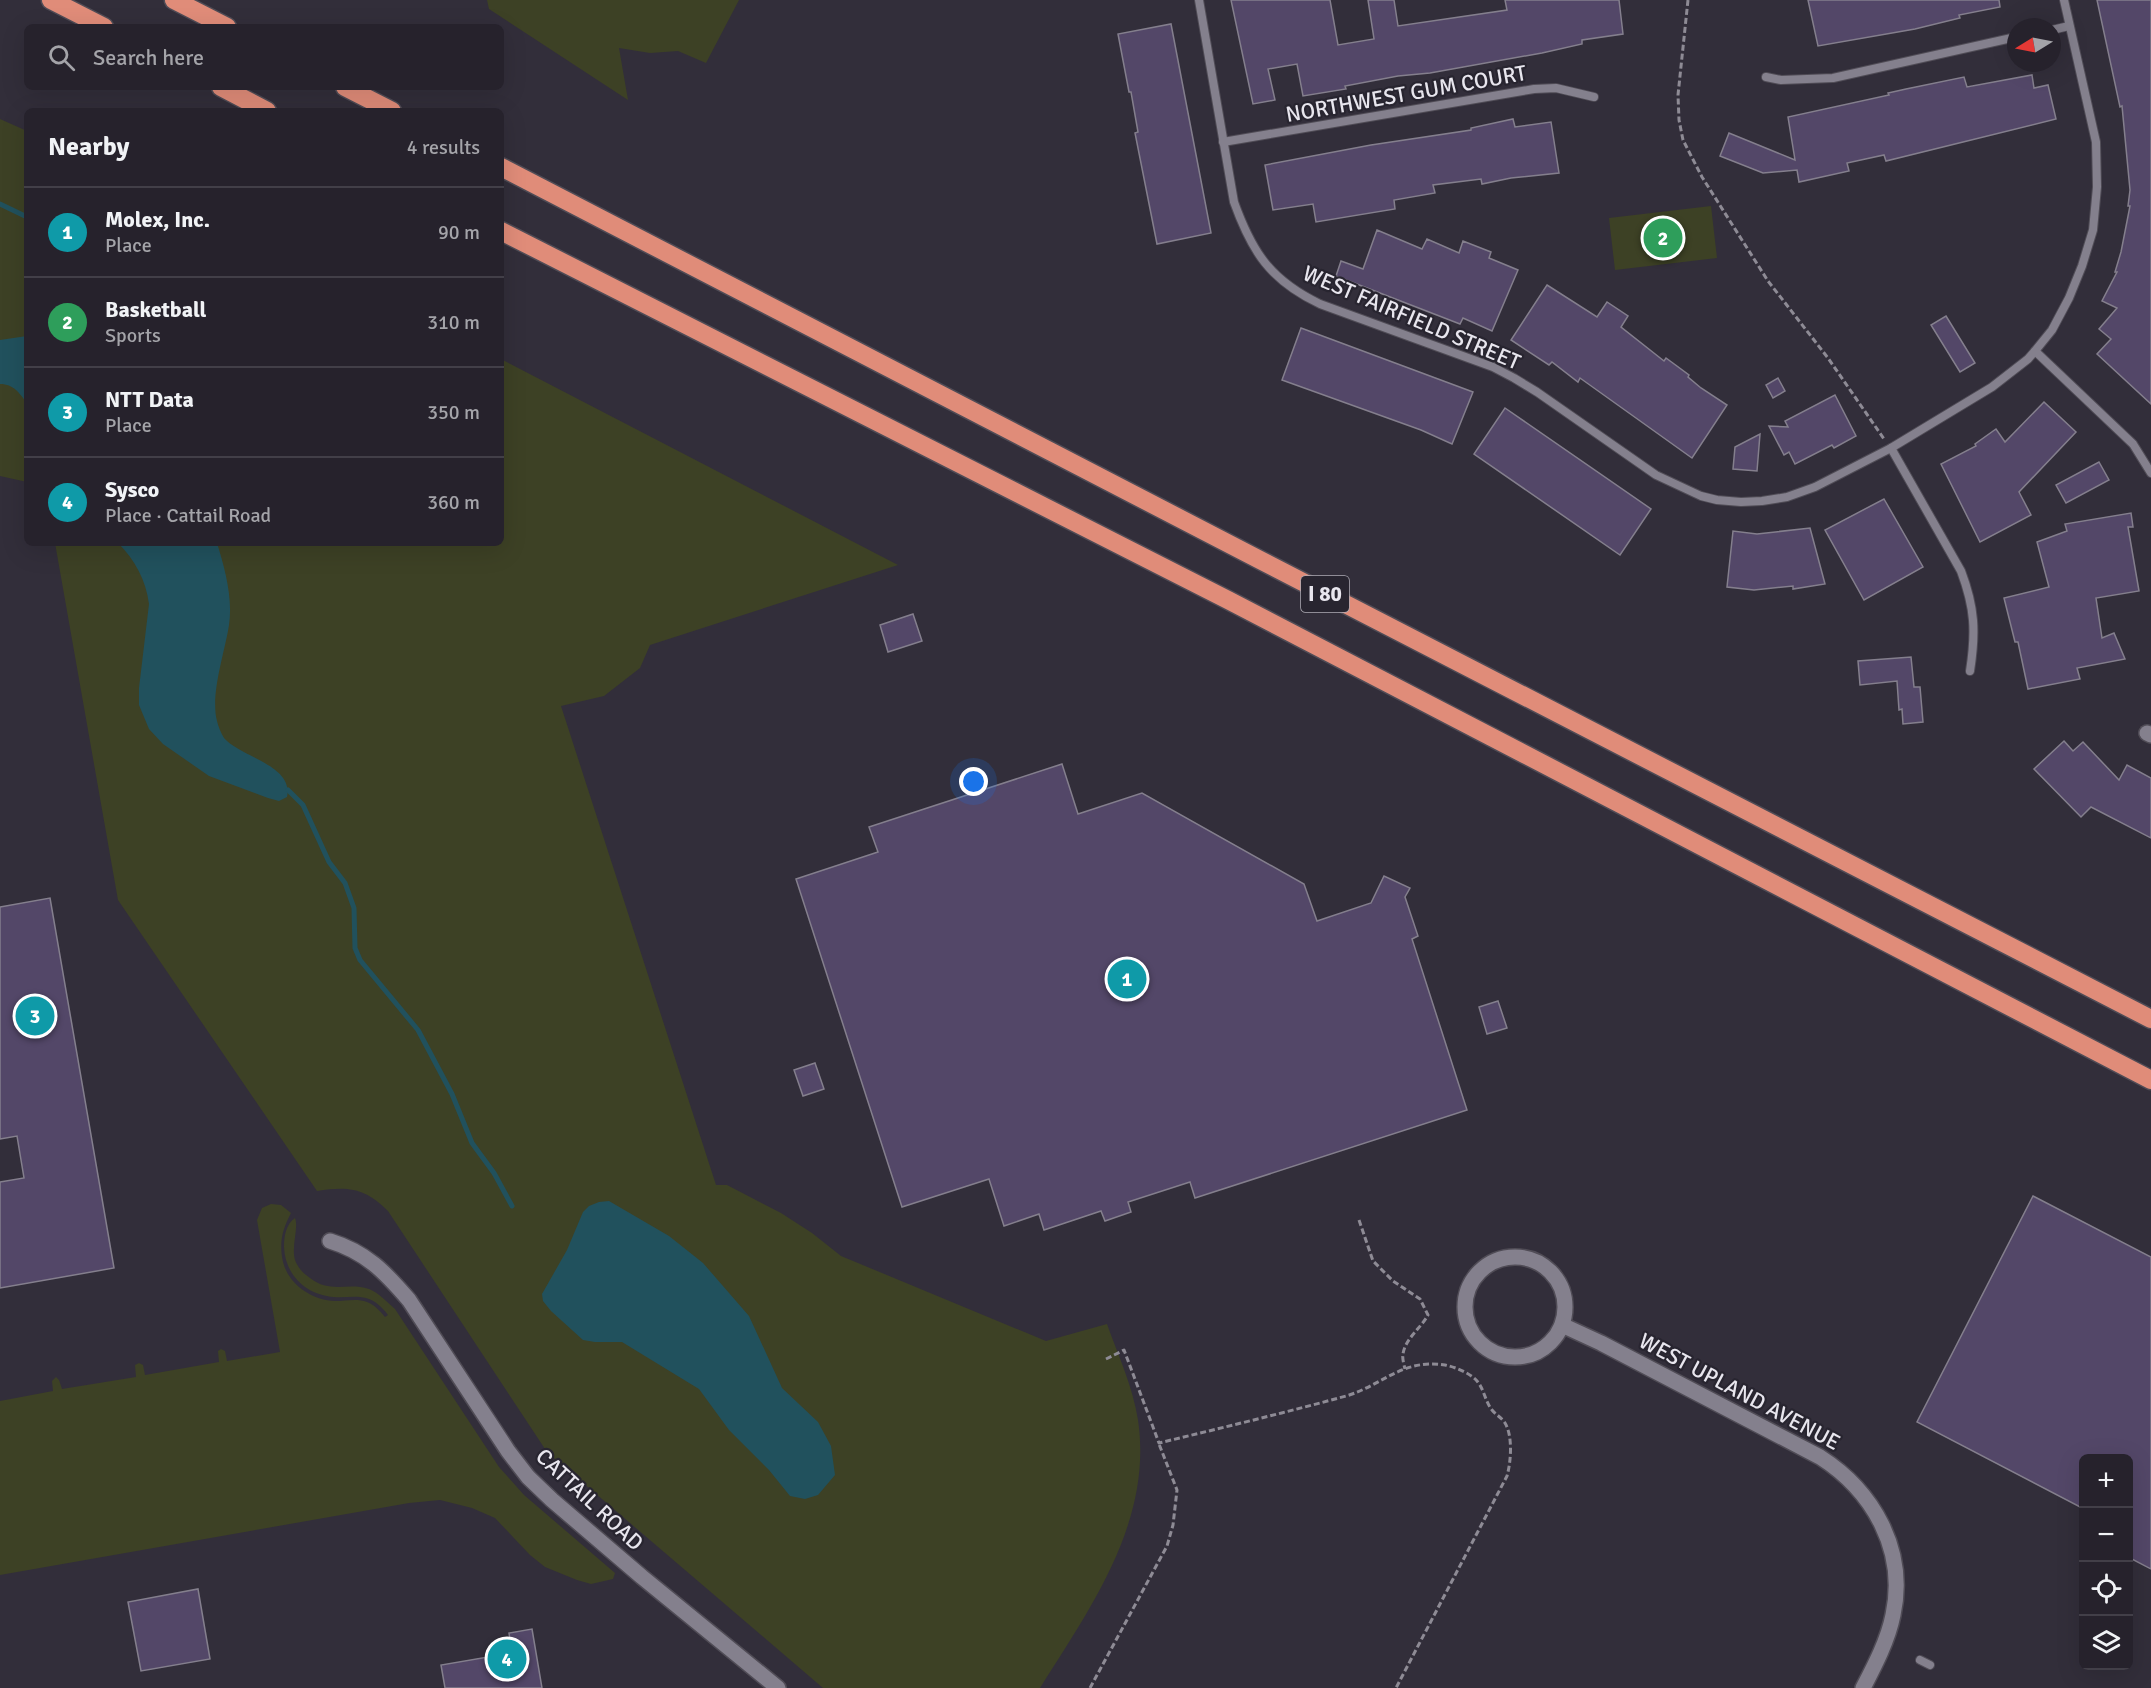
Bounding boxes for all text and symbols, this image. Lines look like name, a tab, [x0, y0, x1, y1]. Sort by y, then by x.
north arrow	[2007, 18, 2061, 72]
search box	[24, 24, 504, 90]
icon: search	[45, 41, 78, 74]
text: Search here	[93, 44, 204, 71]
street label: NORTHWEST GUM COURT	[1284, 59, 1529, 128]
text: Nearby	[48, 131, 129, 163]
text: 4 results	[407, 135, 480, 160]
text: Molex, Inc.	[105, 206, 210, 233]
pin: 2	[1644, 216, 1682, 260]
text: 1	[62, 220, 73, 245]
text: 90 m	[438, 220, 480, 245]
text: Place	[105, 233, 152, 258]
street label: WEST FAIRFIELD STREET	[1299, 259, 1525, 376]
text: Basketball	[105, 296, 206, 323]
text: 2	[62, 310, 73, 335]
text: 310 m	[427, 310, 480, 335]
text: Sports	[105, 323, 161, 348]
text: NTT Data	[105, 386, 194, 413]
text: 3	[62, 400, 73, 425]
text: 350 m	[427, 400, 480, 425]
text: Place	[105, 413, 152, 438]
text: Sysco	[105, 476, 159, 503]
text: 4	[62, 490, 73, 515]
text: 360 m	[427, 490, 480, 515]
text: Place · Cattail Road	[105, 503, 271, 528]
road number: I 80	[1301, 576, 1349, 612]
your location	[959, 767, 988, 796]
pin: 1	[1108, 956, 1146, 1002]
pin: 3	[15, 994, 54, 1038]
street label: WEST UPLAND AVENUE	[1635, 1327, 1845, 1456]
street label: CATTAIL ROAD	[530, 1443, 649, 1556]
map controls	[2079, 1454, 2133, 1670]
button: +	[2079, 1454, 2133, 1508]
button: −	[2079, 1508, 2133, 1562]
button: locate	[2079, 1562, 2133, 1616]
button: layers	[2079, 1616, 2133, 1670]
pin: 4	[488, 1636, 526, 1682]

